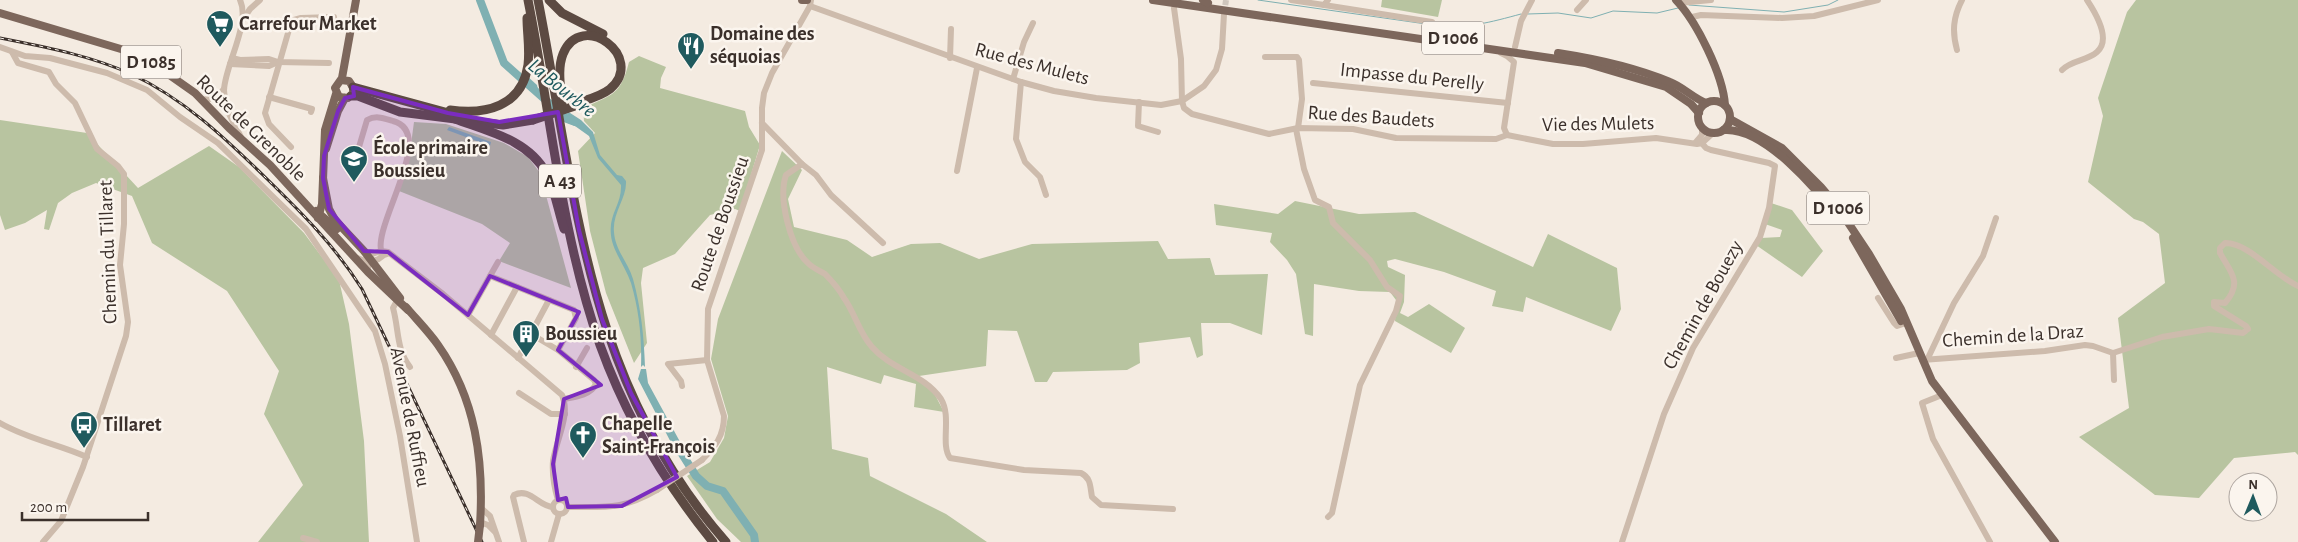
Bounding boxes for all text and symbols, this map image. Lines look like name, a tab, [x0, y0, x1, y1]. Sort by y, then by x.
supermarket icon: Carrefour Market	[205, 9, 235, 48]
place label: Carrefour Market	[239, 14, 377, 34]
road number: D 1006	[1422, 22, 1484, 54]
place label: Domaine des séquoias	[710, 24, 815, 67]
restaurant icon: Domaine des séquoias	[676, 31, 706, 70]
street label: Rue des Mulets	[973, 39, 1091, 89]
road number: D 1085	[121, 46, 181, 78]
water label: La Bourbre	[524, 55, 600, 121]
street label: Impasse du Perelly	[1339, 59, 1485, 95]
street label: Route de Grenoble	[192, 71, 310, 185]
street label: Rue des Baudets	[1307, 103, 1435, 131]
street label: Vie des Mulets	[1542, 113, 1654, 135]
place label: École primaire Boussieu	[373, 134, 488, 181]
school or university icon: École primaire Boussieu	[339, 144, 369, 183]
street label: Route de Boussieu	[688, 154, 752, 294]
road number: A 43	[539, 165, 581, 198]
street label: Chemin du Tillaret	[95, 179, 121, 324]
road number: D 1006	[1807, 192, 1869, 224]
street label: Chemin de Bouezy	[1659, 237, 1747, 373]
building icon: Boussieu	[511, 319, 541, 358]
street label: Chemin de la Draz	[1942, 321, 2084, 351]
place label: Boussieu	[545, 324, 618, 344]
street label: Avenue de Ruffieu	[387, 346, 433, 488]
bus stop icon: Tillaret	[69, 410, 99, 449]
place label: Chapelle Saint-François	[602, 414, 715, 457]
place label: Tillaret	[103, 415, 162, 435]
church icon: Chapelle Saint-François	[568, 420, 598, 459]
north arrow	[2228, 472, 2278, 522]
text: N	[2248, 478, 2258, 492]
scale bar	[22, 490, 149, 522]
text: 200 m	[30, 500, 67, 515]

